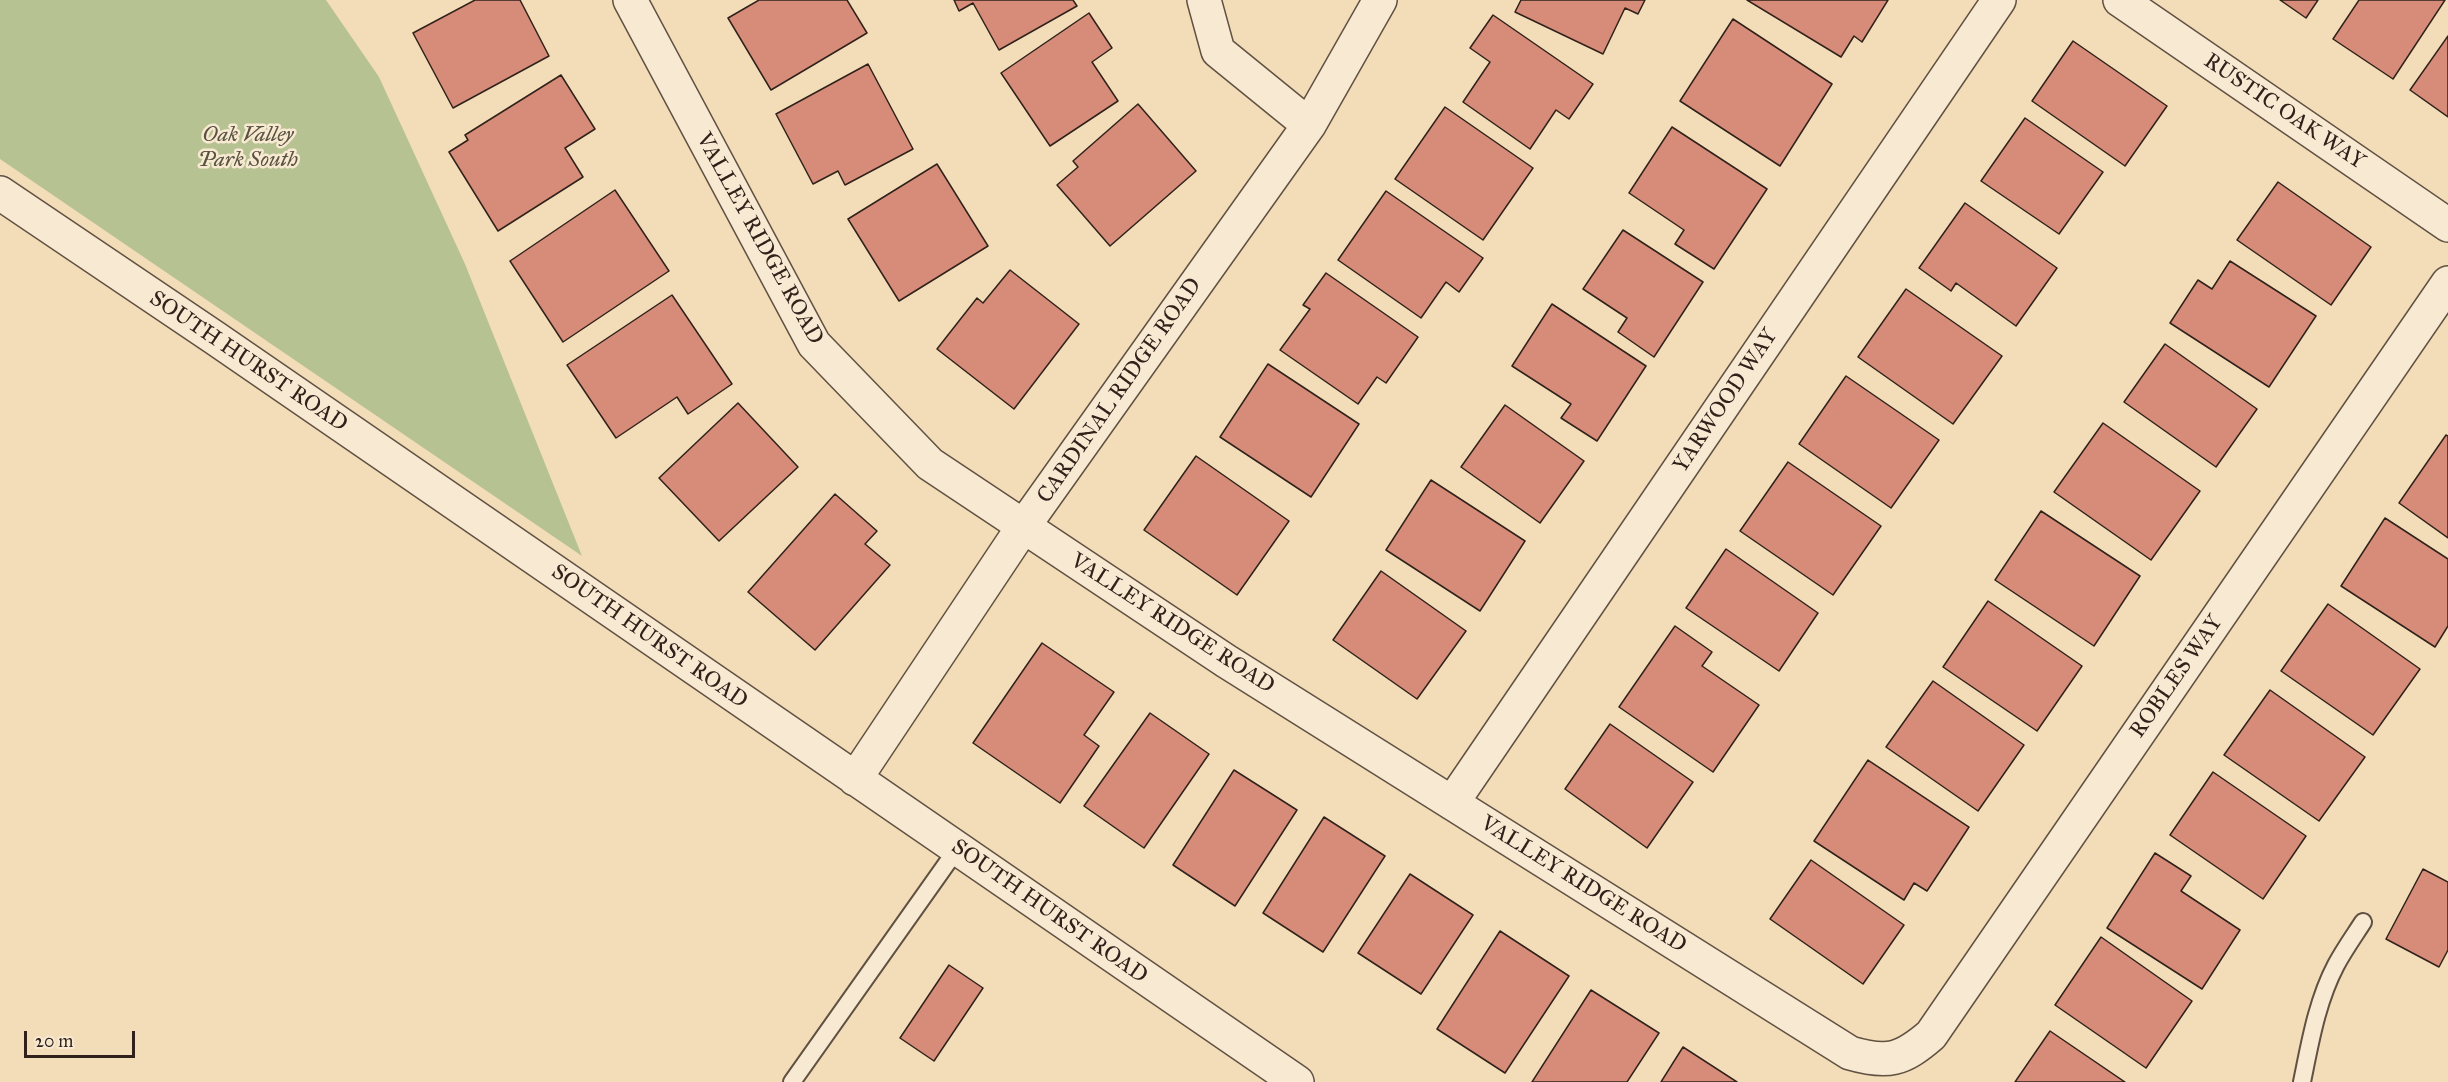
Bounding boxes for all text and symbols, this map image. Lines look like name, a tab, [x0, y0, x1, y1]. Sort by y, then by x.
street label: RUSTIC OAK WAY	[2199, 48, 2369, 176]
park label: Oak Valley Park South	[198, 123, 298, 174]
street label: VALLEY RIDGE ROAD	[690, 128, 828, 350]
street label: CARDINAL RIDGE ROAD	[1032, 273, 1208, 509]
street label: SOUTH HURST ROAD	[144, 286, 352, 438]
street label: YARWOOD WAY	[1668, 324, 1784, 478]
street label: VALLEY RIDGE ROAD	[1065, 548, 1279, 700]
street label: SOUTH HURST ROAD	[546, 559, 752, 715]
street label: ROBLES WAY	[2125, 611, 2229, 743]
street label: VALLEY RIDGE ROAD	[1475, 811, 1691, 959]
street label: SOUTH HURST ROAD	[946, 834, 1152, 990]
scale bar	[27, 1019, 138, 1057]
text: 20 m	[35, 1030, 73, 1052]

